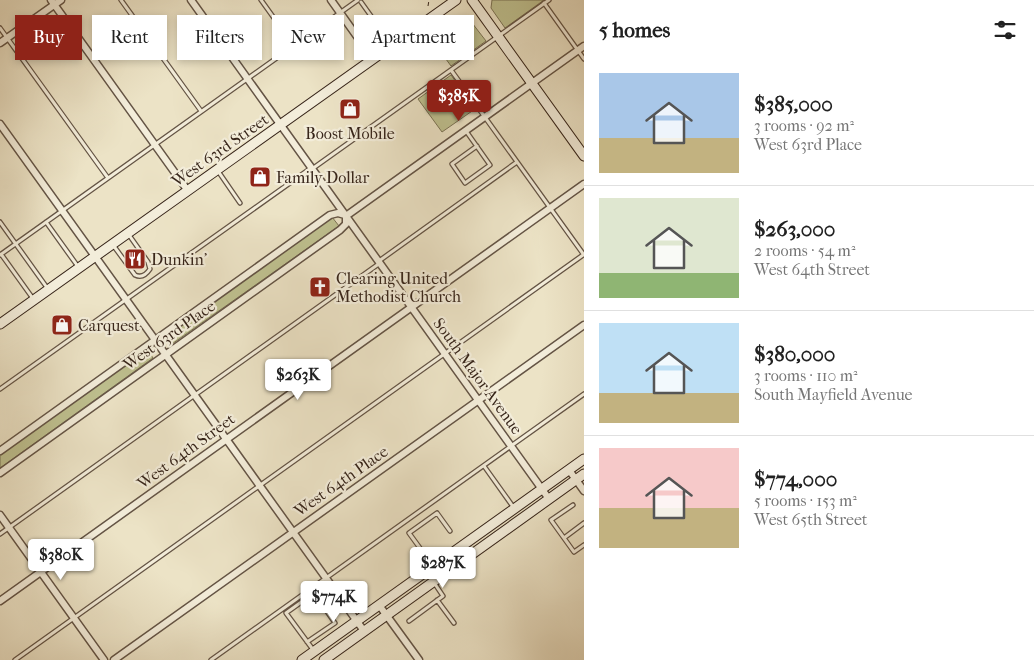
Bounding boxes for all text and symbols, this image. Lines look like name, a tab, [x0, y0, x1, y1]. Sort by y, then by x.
chip: Buy	[15, 15, 82, 60]
chip: Rent	[92, 15, 167, 60]
chip: Filters	[177, 15, 262, 60]
chip: New	[272, 15, 344, 60]
chip: Apartment	[354, 15, 474, 60]
icon: filters	[991, 16, 1019, 44]
text: 5 homes	[599, 18, 670, 42]
pin: $385K	[424, 80, 494, 122]
text: $385K	[438, 86, 480, 105]
text: $385,000	[754, 92, 833, 116]
icon: home	[639, 93, 699, 153]
shop icon: Boost Mobile	[338, 97, 362, 121]
street label: West 63rd Street	[167, 109, 272, 191]
text: 3 rooms · 92 m²	[754, 116, 854, 135]
place label: Boost Mobile	[305, 124, 395, 143]
text: West 63rd Place	[754, 135, 862, 154]
shop icon: Family Dollar	[248, 165, 272, 189]
place label: Family Dollar	[276, 168, 369, 187]
text: $263,000	[754, 217, 835, 241]
icon: home	[639, 218, 699, 278]
text: 2 rooms · 54 m²	[754, 241, 855, 260]
restaurant icon: Dunkin'	[123, 247, 147, 271]
place label: Dunkin'	[151, 250, 207, 269]
text: West 64th Street	[754, 260, 870, 279]
place label: Clearing United Methodist Church	[336, 269, 461, 306]
church icon: Clearing United Methodist Church	[308, 275, 332, 299]
street label: West 63rd Place	[118, 296, 219, 374]
shop icon: Carquest	[50, 313, 74, 337]
street label: South Major Avenue	[429, 314, 527, 438]
place label: Carquest	[78, 316, 140, 335]
text: $380,000	[754, 342, 835, 366]
icon: home	[639, 343, 699, 403]
pin: $263K	[263, 358, 333, 401]
text: $263K	[276, 365, 320, 384]
text: 3 rooms · 110 m²	[754, 366, 858, 385]
text: South Mayfield Avenue	[754, 385, 913, 404]
street label: West 64th Street	[133, 409, 239, 493]
street label: West 64th Place	[290, 442, 392, 521]
text: $774,000	[754, 467, 837, 491]
icon: home	[639, 468, 699, 528]
text: 5 rooms · 153 m²	[754, 491, 857, 510]
text: West 65th Street	[754, 510, 868, 529]
pin: $380K	[26, 538, 96, 581]
text: $380K	[39, 545, 83, 564]
pin: $287K	[408, 546, 478, 589]
text: $287K	[421, 553, 465, 572]
pin: $774K	[299, 580, 369, 623]
text: $774K	[312, 587, 356, 606]

